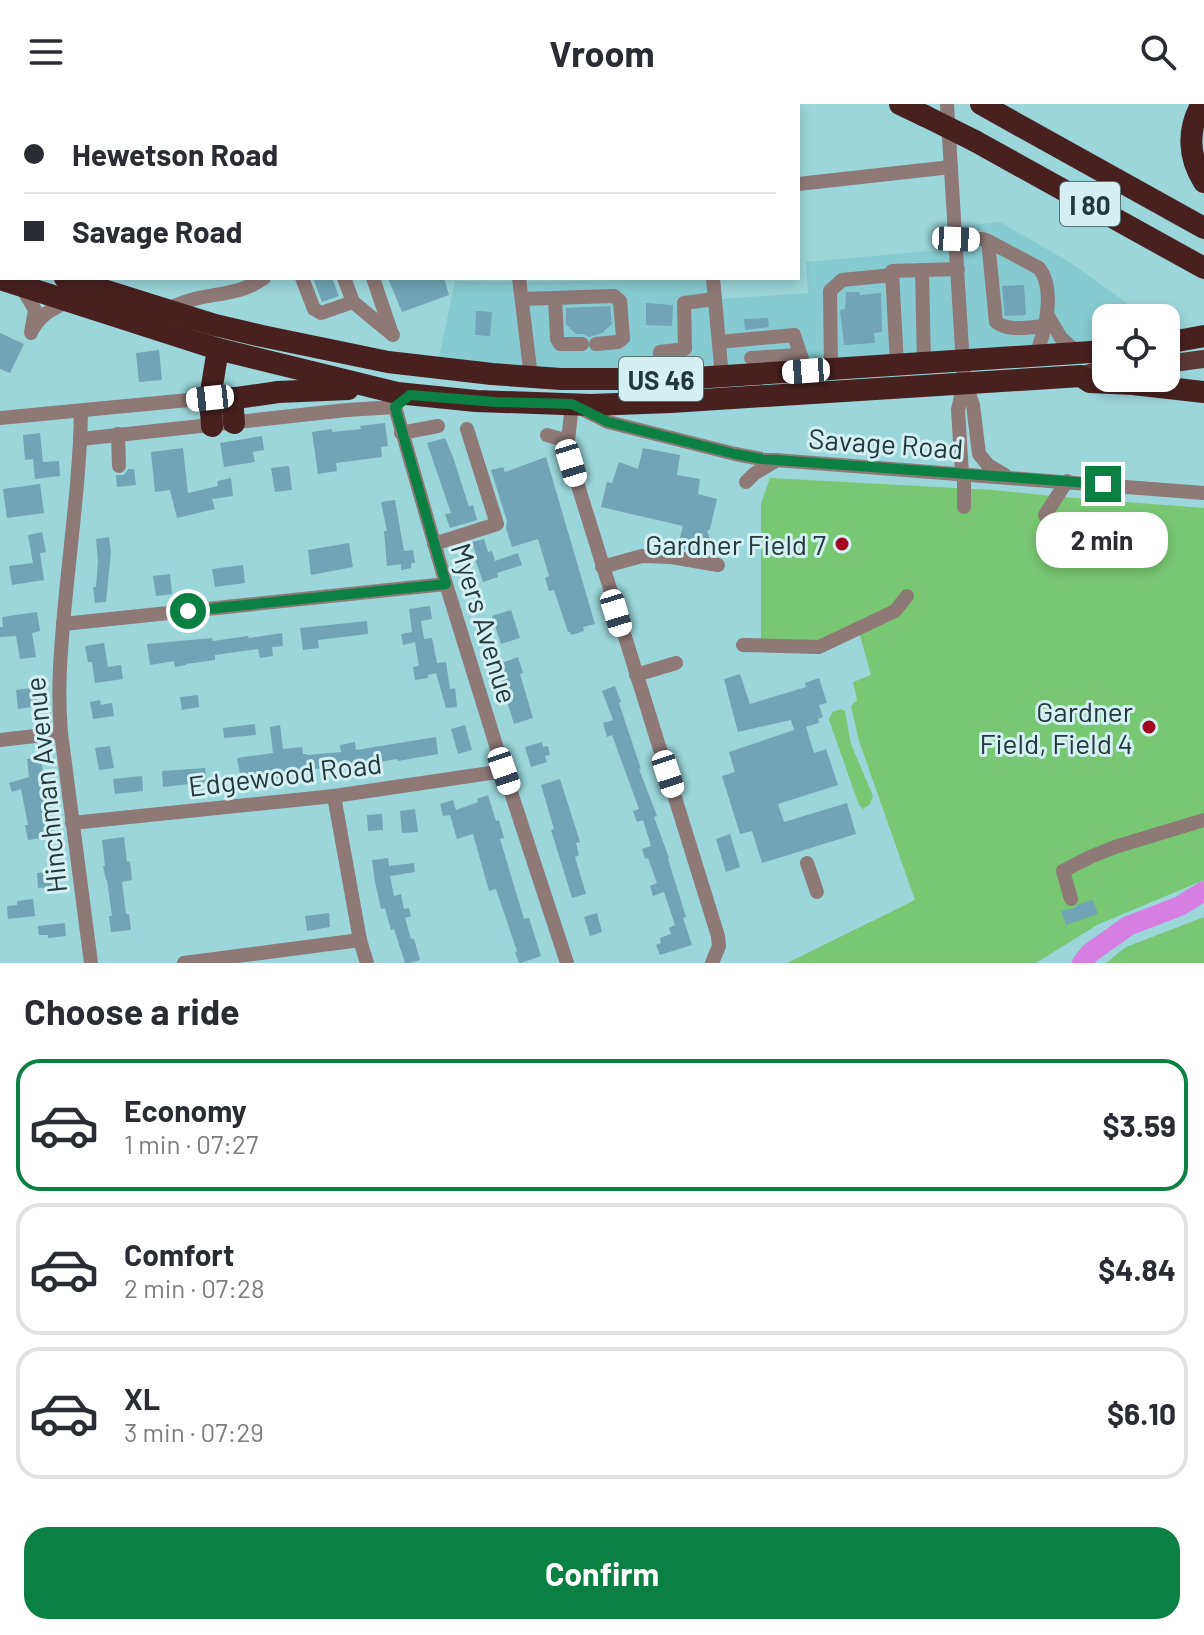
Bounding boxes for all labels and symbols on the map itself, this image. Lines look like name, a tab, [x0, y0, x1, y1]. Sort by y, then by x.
road number: I 80	[1060, 182, 1120, 226]
car	[932, 226, 980, 252]
road number: US 46	[619, 357, 703, 401]
car	[781, 357, 831, 385]
car	[185, 384, 235, 412]
street label: Savage Road	[807, 421, 965, 465]
car	[553, 437, 589, 489]
route end	[1085, 466, 1121, 502]
callout: 2 min	[1037, 512, 1169, 568]
place label: Gardner Field 7	[645, 527, 826, 561]
marker: Gardner Field 7	[833, 535, 851, 553]
street label: Myers Avenue	[445, 539, 525, 707]
car	[598, 587, 634, 639]
route start	[170, 593, 206, 629]
street label: Hinchman Avenue	[17, 675, 73, 895]
place label: Gardner Field, Field 4	[980, 694, 1133, 760]
marker: Gardner Field, Field 4	[1140, 718, 1158, 736]
car	[485, 744, 523, 798]
street label: Edgewood Road	[186, 745, 384, 803]
car	[649, 747, 687, 801]

